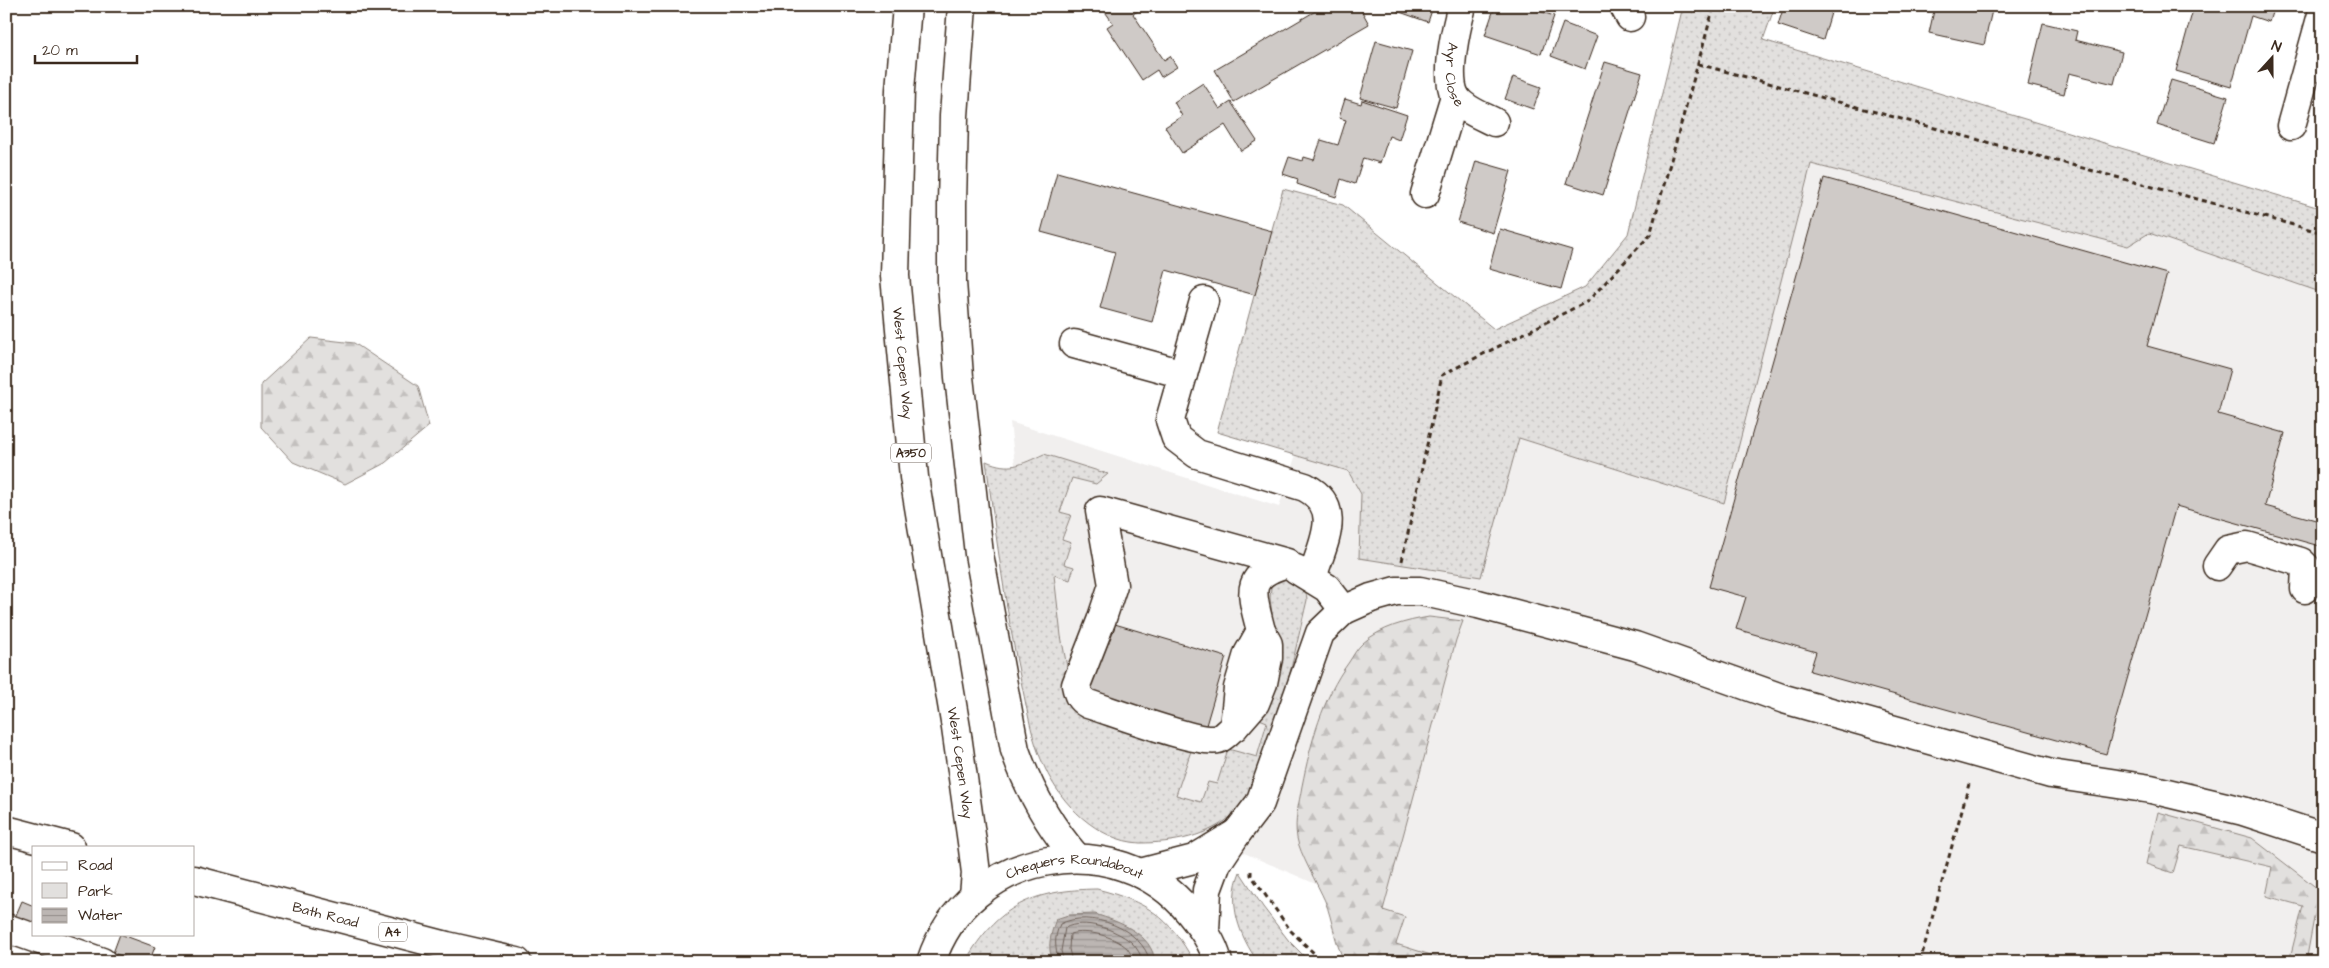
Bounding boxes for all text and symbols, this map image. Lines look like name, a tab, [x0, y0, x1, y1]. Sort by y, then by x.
scale bar	[35, 32, 138, 64]
north arrow	[2246, 32, 2296, 82]
text: N	[2269, 36, 2284, 58]
text: 20 m	[42, 40, 78, 61]
street label: Ayr Close	[1440, 41, 1469, 112]
street label: West Cepen Way	[887, 306, 918, 421]
road number: A350	[891, 443, 931, 462]
street label: West Cepen Way	[942, 706, 978, 820]
legend	[32, 846, 195, 936]
text: Chequers Roundabout	[1002, 850, 1147, 885]
text: Road	[78, 855, 113, 876]
street label: Chequers Roundabout	[1003, 870, 1145, 886]
text: Park	[78, 881, 113, 902]
street label: Bath Road	[290, 897, 361, 933]
text: Water	[78, 905, 122, 926]
road number: A4	[379, 922, 407, 942]

